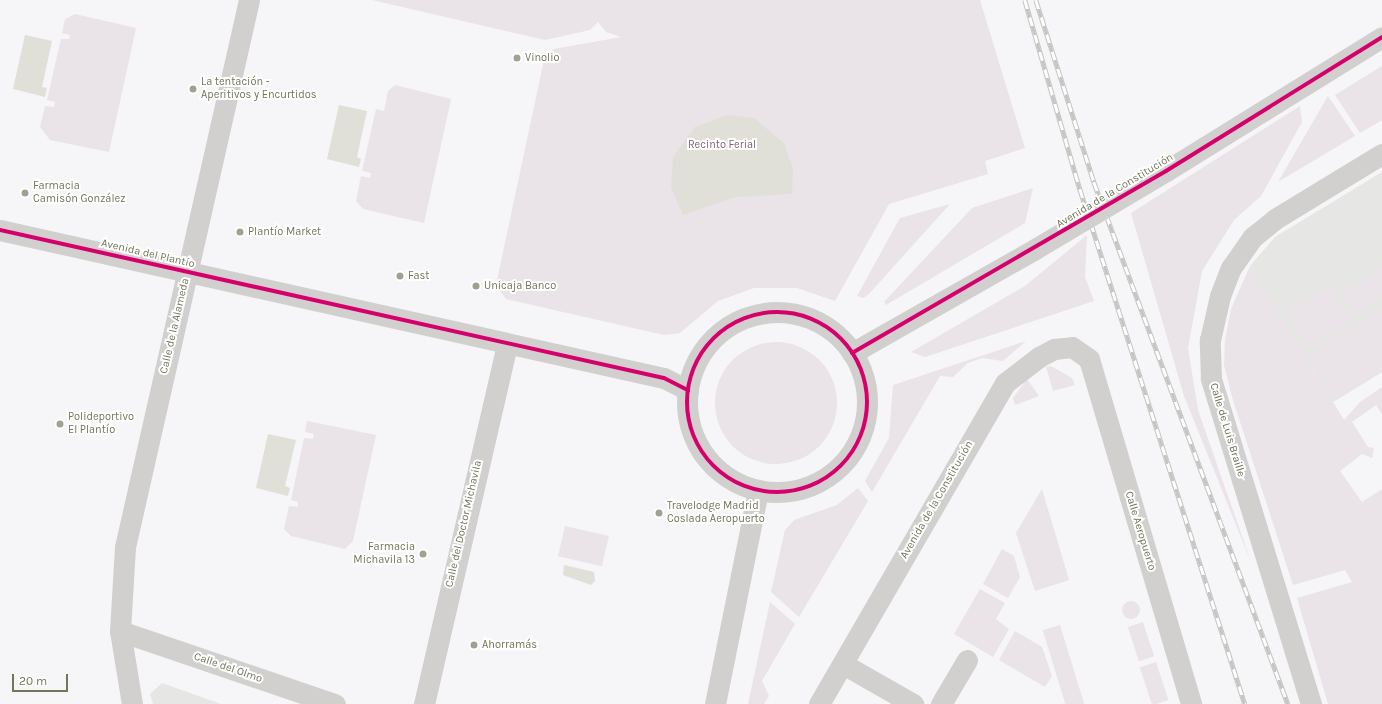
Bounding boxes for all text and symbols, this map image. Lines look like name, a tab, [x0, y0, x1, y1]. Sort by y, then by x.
place label: Vinolio	[525, 51, 559, 65]
marker: Vinolio	[512, 53, 522, 63]
place label: La tentación - Aperitivos y Encurtidos	[201, 76, 317, 102]
marker: La tentación - Aperitivos y Encurtidos	[188, 84, 198, 94]
park label: Recinto Ferial	[688, 138, 756, 152]
street label: Avenida de la Constitución	[1054, 151, 1176, 231]
place label: Farmacia Camisón González	[33, 180, 125, 206]
marker: Farmacia Camisón González	[20, 188, 30, 198]
place label: Plantío Market	[248, 225, 321, 239]
marker: Plantío Market	[235, 227, 245, 237]
street label: Avenida del Plantío	[100, 237, 196, 271]
place label: Fast	[408, 269, 429, 283]
marker: Fast	[395, 271, 405, 281]
street label: Calle de la Alameda	[158, 277, 192, 375]
place label: Unicaja Banco	[484, 279, 556, 293]
marker: Unicaja Banco	[471, 281, 481, 291]
street label: Calle de Luis Braille	[1206, 381, 1248, 479]
place label: Polideportivo El Plantío	[68, 411, 134, 437]
marker: Polideportivo El Plantío	[55, 419, 65, 429]
street label: Avenida de la Constitución	[898, 439, 976, 561]
street label: Calle del Doctor Michavila	[443, 459, 485, 589]
street label: Calle Aeropuerto	[1122, 490, 1158, 572]
place label: Travelodge Madrid Coslada Aeropuerto	[667, 500, 765, 526]
marker: Travelodge Madrid Coslada Aeropuerto	[654, 508, 664, 518]
place label: Farmacia Michavila 13	[353, 541, 415, 567]
marker: Farmacia Michavila 13	[418, 549, 428, 559]
place label: Ahorramás	[482, 638, 537, 652]
marker: Ahorramás	[469, 640, 479, 650]
street label: Calle del Olmo	[192, 650, 264, 686]
scale bar	[14, 666, 70, 692]
text: 20 m	[19, 674, 47, 688]

